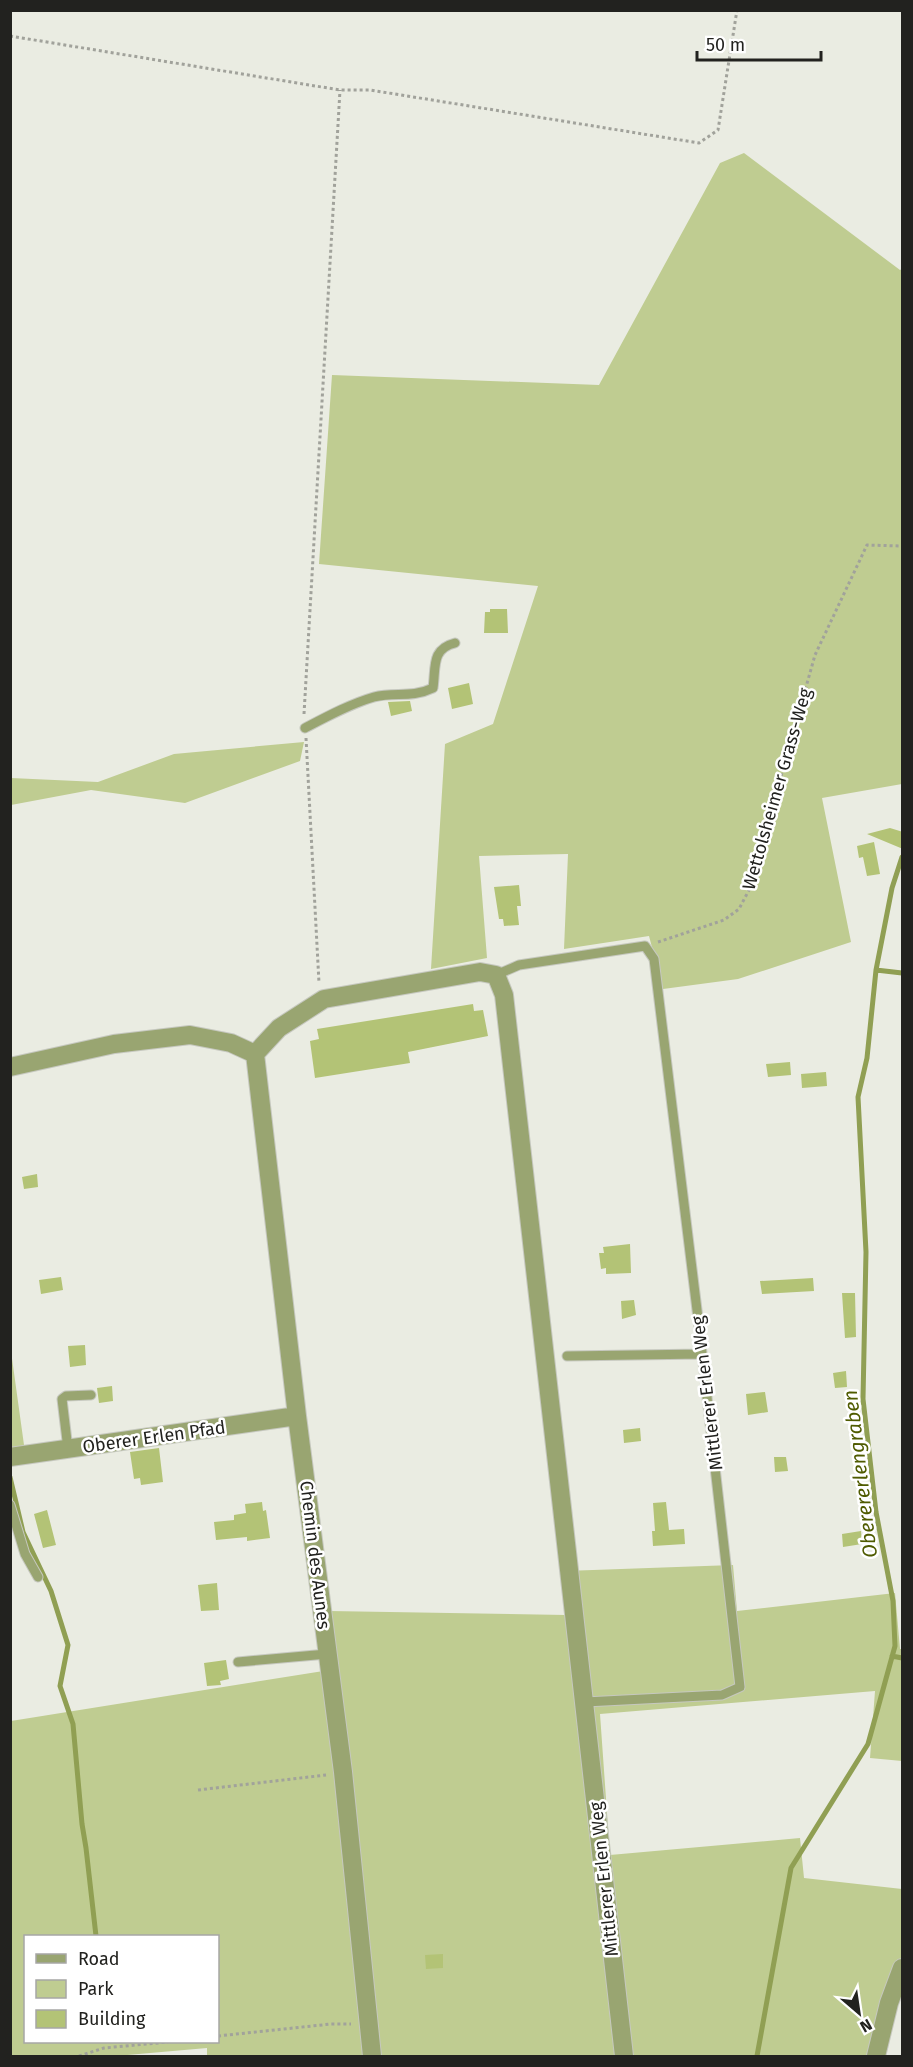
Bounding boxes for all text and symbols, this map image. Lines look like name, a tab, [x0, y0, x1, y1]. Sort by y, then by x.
scale bar	[697, 24, 822, 62]
text: 50 m	[706, 34, 745, 56]
street label: Wettolsheimer Grass-Weg	[738, 685, 817, 892]
street label: Mittlerer Erlen Weg	[687, 1314, 727, 1471]
water label: Oberererlengraben	[838, 1389, 882, 1559]
street label: Oberer Erlen Pfad	[81, 1416, 227, 1458]
street label: Chemin des Aunes	[295, 1480, 335, 1630]
street label: Mittlerer Erlen Weg	[585, 1800, 623, 1957]
legend	[24, 1935, 219, 2043]
text: Road	[78, 1948, 120, 1970]
text: Park	[78, 1978, 114, 2000]
north arrow	[829, 1983, 889, 2043]
text: Building	[78, 2008, 146, 2030]
text: N	[857, 2015, 875, 2037]

